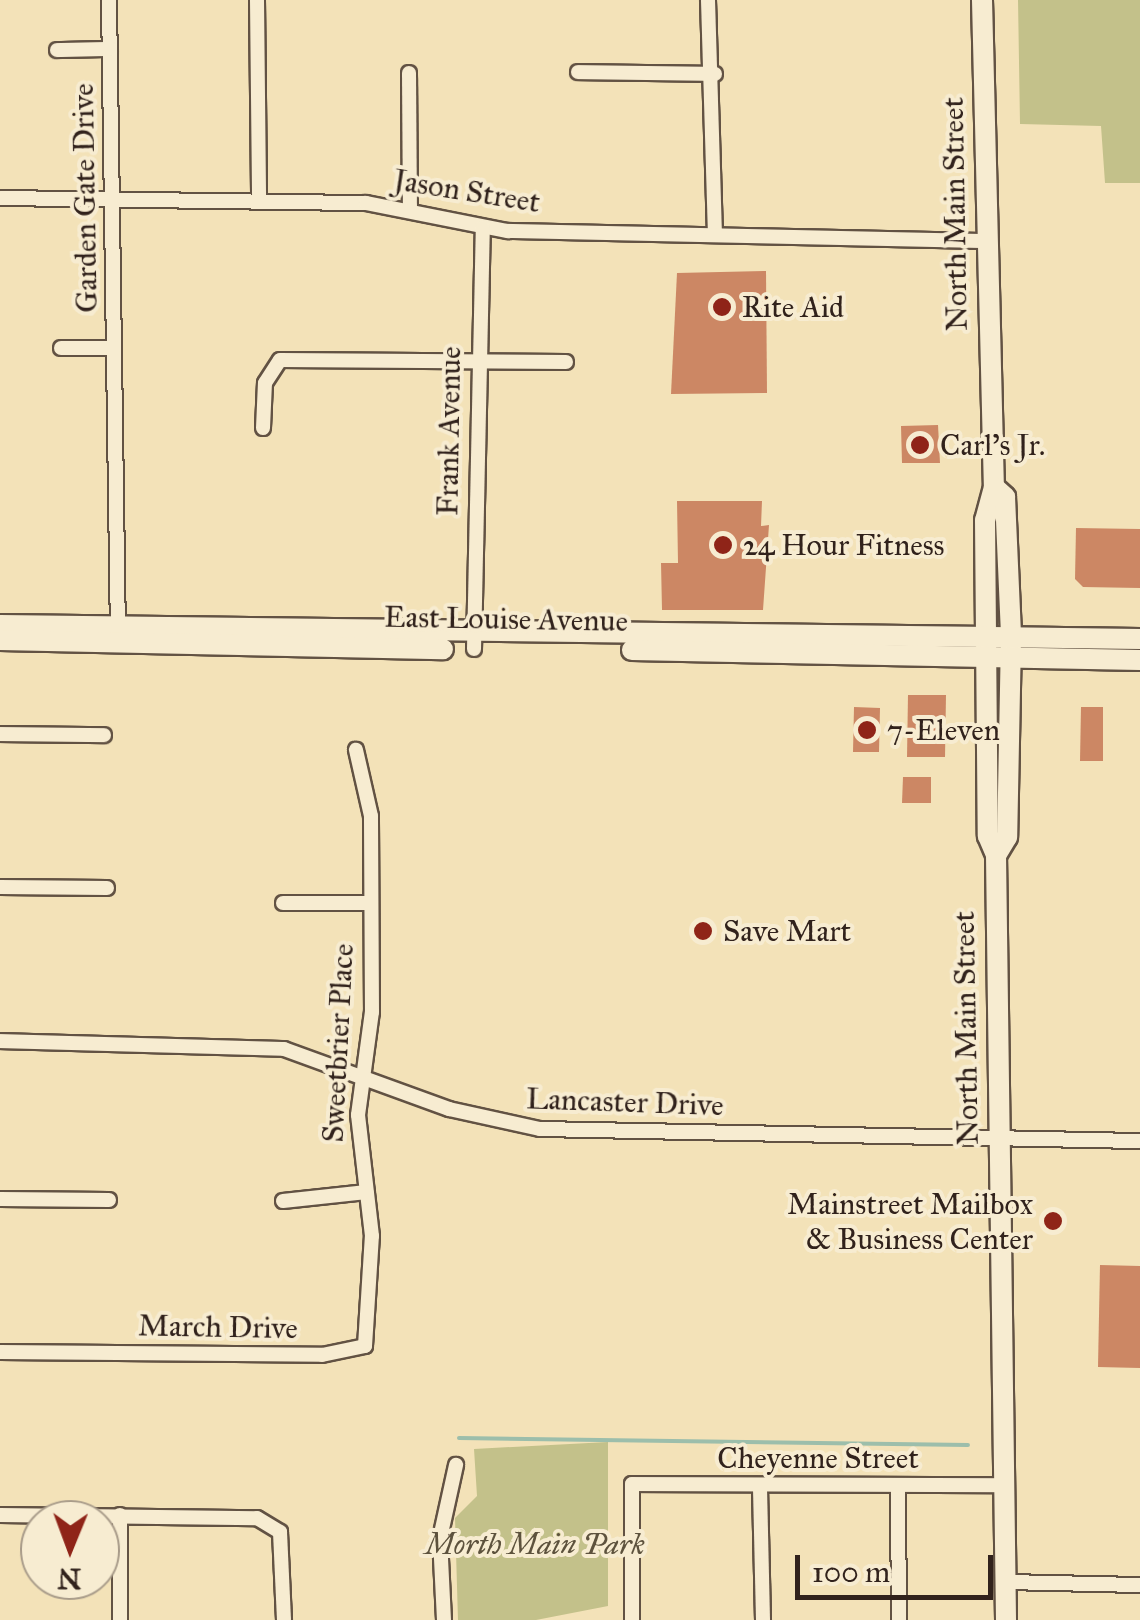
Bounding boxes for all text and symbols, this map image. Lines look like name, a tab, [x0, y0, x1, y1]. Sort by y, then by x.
street label: Garden Gate Drive	[65, 83, 105, 313]
street label: North Main Street	[935, 97, 975, 331]
street label: Jason Street	[391, 162, 543, 220]
place label: Rite Aid	[742, 289, 844, 325]
marker: Rite Aid	[711, 296, 733, 318]
street label: Frank Avenue	[430, 346, 468, 516]
place label: Carl's Jr.	[940, 427, 1045, 463]
marker: Carl's Jr.	[909, 434, 931, 456]
place label: 24 Hour Fitness	[743, 527, 945, 563]
marker: 24 Hour Fitness	[712, 534, 734, 556]
street label: East Louise Avenue	[384, 599, 628, 639]
place label: 7-Eleven	[887, 712, 1000, 748]
marker: 7-Eleven	[856, 719, 878, 741]
street label: North Main Street	[946, 911, 986, 1145]
place label: Save Mart	[723, 913, 851, 949]
marker: Save Mart	[692, 920, 714, 942]
street label: Sweetbrier Place	[315, 943, 361, 1143]
street label: Lancaster Drive	[526, 1081, 724, 1123]
place label: Mainstreet Mailbox & Business Center	[787, 1186, 1033, 1256]
marker: Mainstreet Mailbox & Business Center	[1042, 1210, 1064, 1232]
street label: March Drive	[138, 1308, 298, 1346]
street label: Cheyenne Street	[717, 1440, 919, 1476]
north arrow	[20, 1500, 120, 1600]
park label: Morth Main Park	[425, 1526, 645, 1562]
scale bar	[800, 1535, 998, 1597]
text: 100 m	[812, 1554, 890, 1590]
text: N	[57, 1561, 82, 1596]

